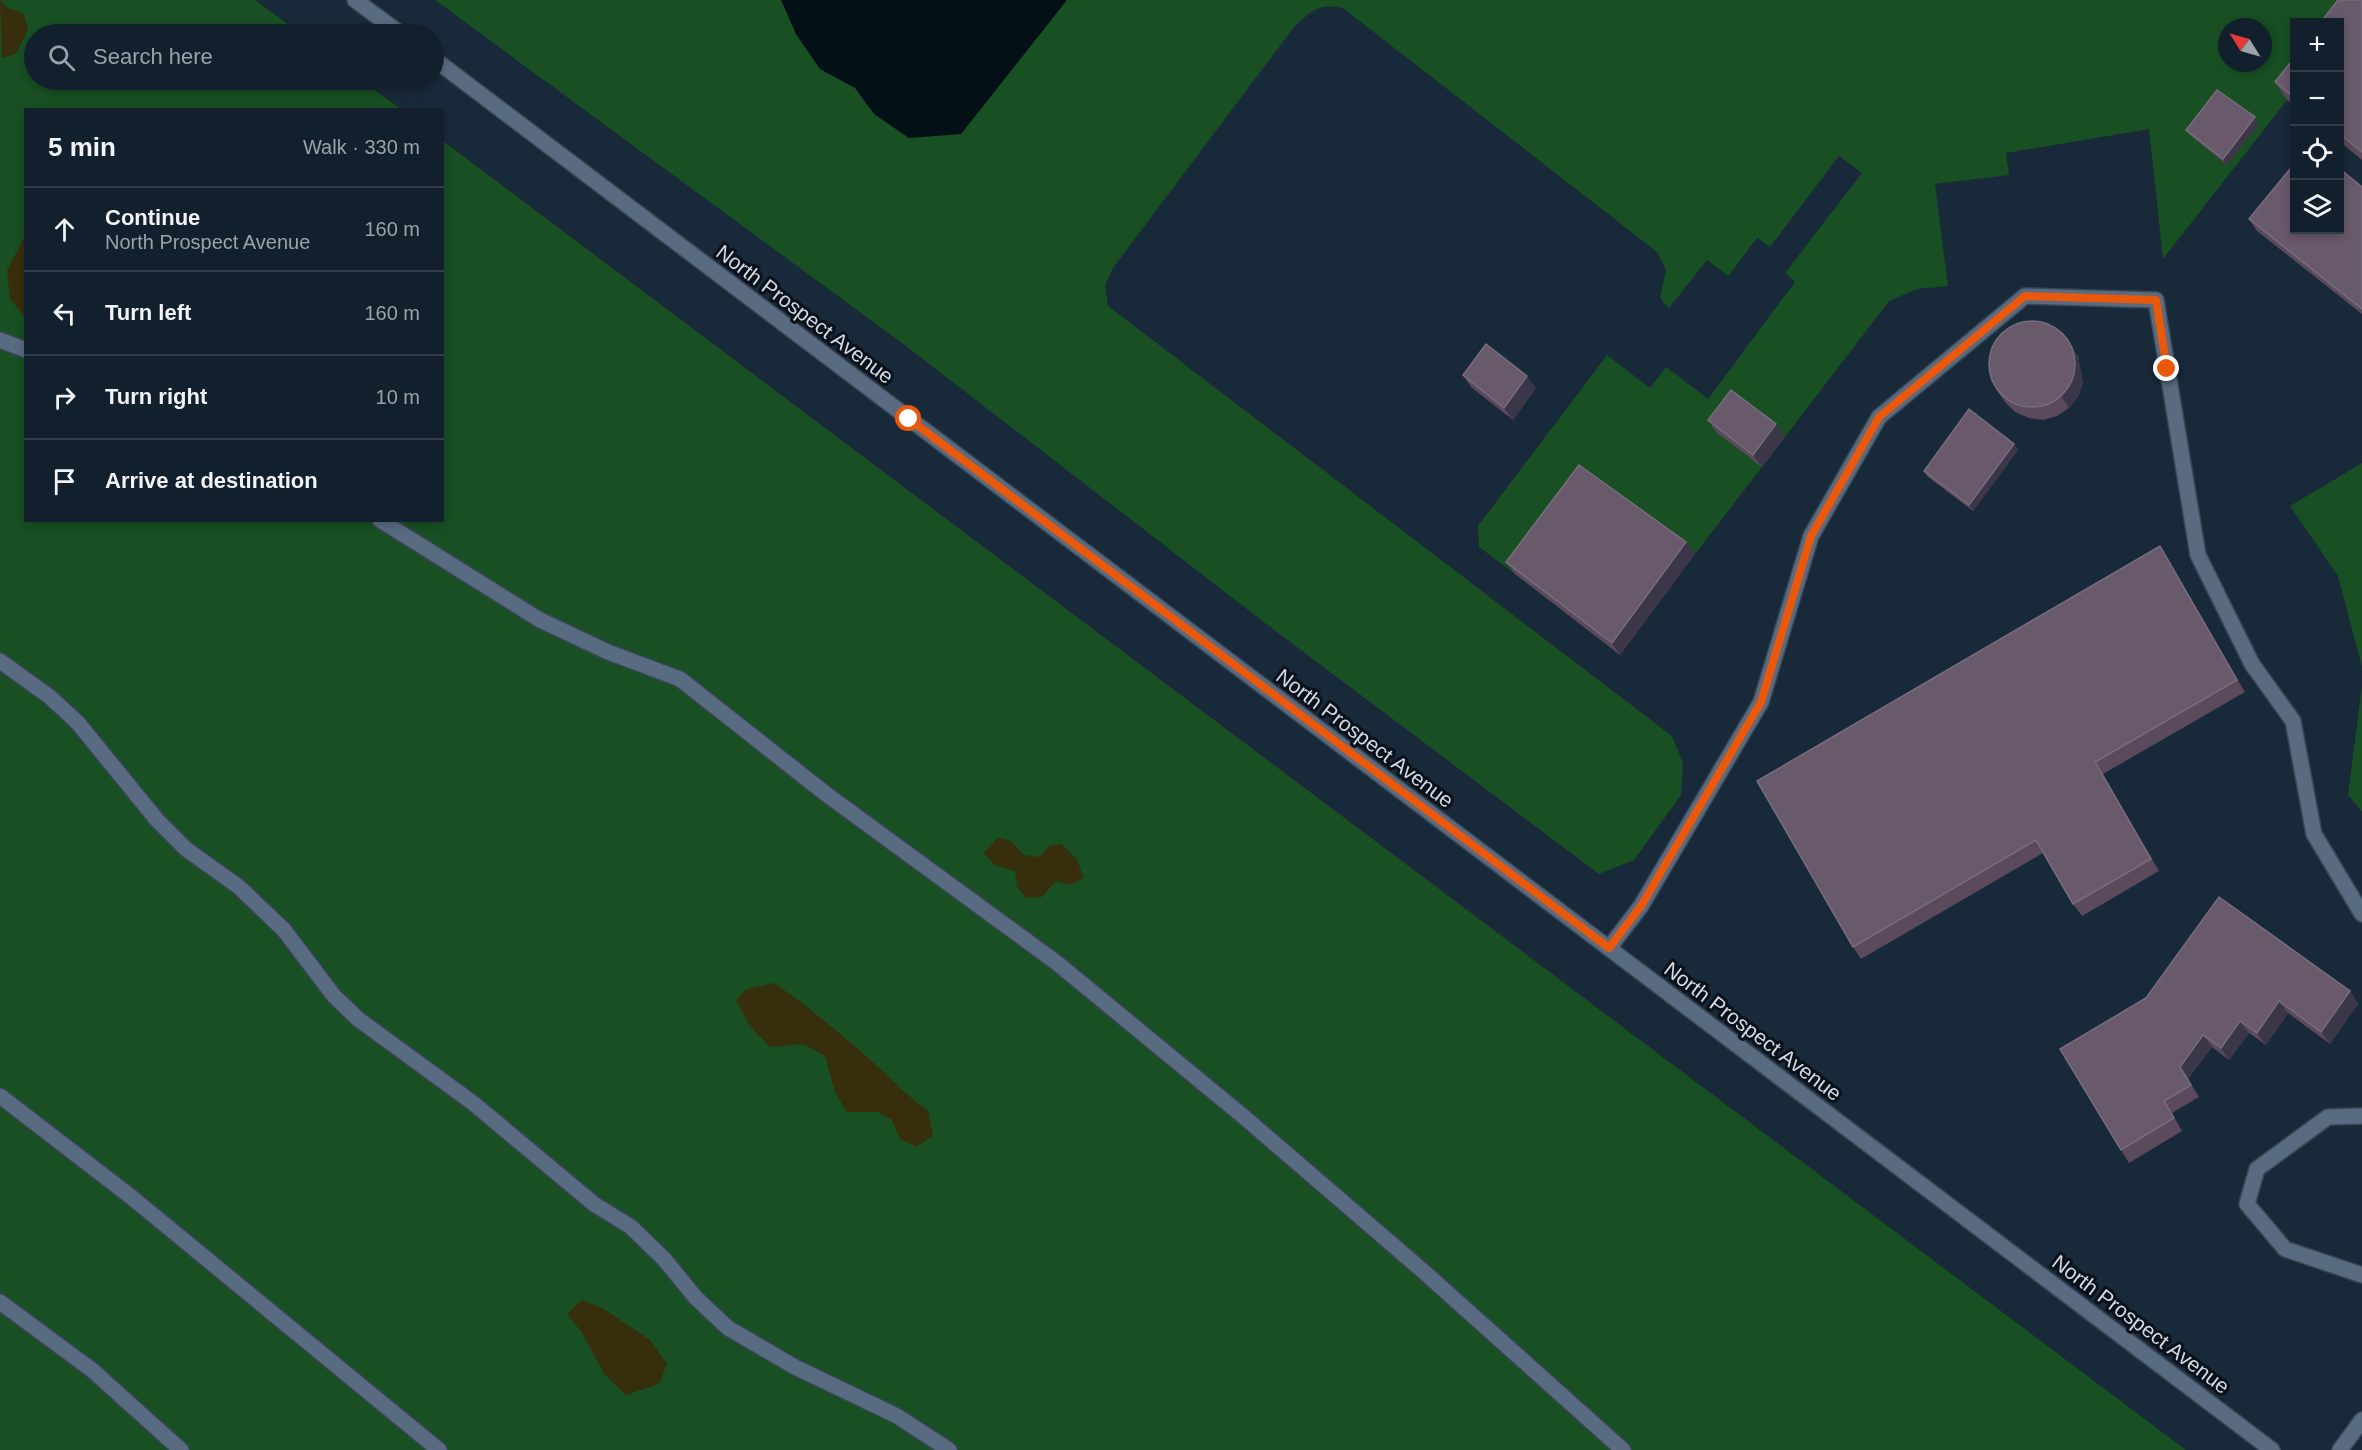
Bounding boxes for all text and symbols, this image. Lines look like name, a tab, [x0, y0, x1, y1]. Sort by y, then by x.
north arrow	[2218, 18, 2272, 72]
map controls	[2290, 18, 2344, 234]
button: +	[2290, 18, 2344, 72]
search box	[24, 24, 444, 90]
icon: search	[45, 41, 78, 74]
text: Search here	[93, 44, 213, 69]
button: −	[2290, 72, 2344, 126]
button: locate	[2290, 126, 2344, 180]
text: 5 min	[48, 132, 116, 162]
text: Walk · 330 m	[303, 136, 420, 158]
button: layers	[2290, 180, 2344, 234]
text: Continue	[105, 205, 200, 230]
icon: ahead	[48, 213, 81, 246]
text: 160 m	[364, 218, 420, 240]
text: North Prospect Avenue	[105, 231, 310, 253]
street label: North Prospect Avenue	[712, 240, 898, 388]
icon: left	[48, 297, 81, 330]
text: Turn left	[105, 300, 191, 325]
text: 160 m	[364, 302, 420, 324]
route end	[2153, 355, 2179, 381]
icon: right	[48, 381, 81, 414]
text: Turn right	[105, 384, 207, 409]
text: 10 m	[376, 386, 420, 408]
route start	[895, 405, 921, 431]
icon: arrive	[48, 465, 81, 498]
text: Arrive at destination	[105, 468, 318, 493]
street label: North Prospect Avenue	[1272, 664, 1458, 812]
street label: North Prospect Avenue	[1660, 957, 1846, 1105]
street label: North Prospect Avenue	[2048, 1250, 2234, 1398]

